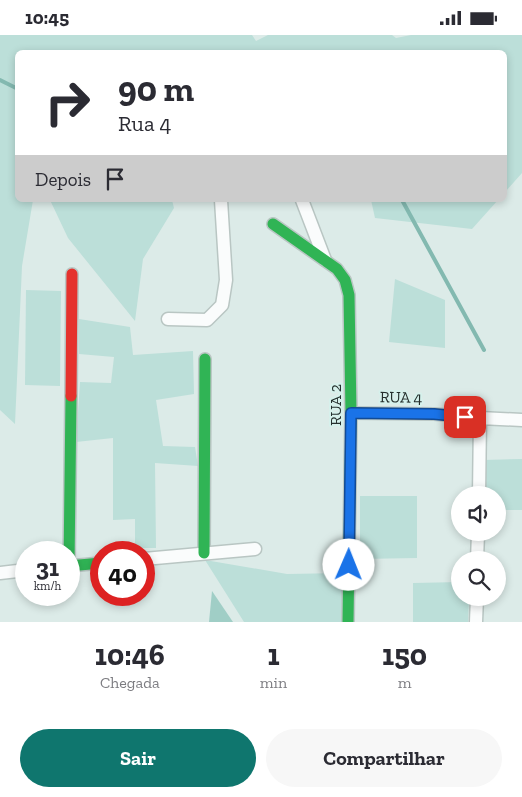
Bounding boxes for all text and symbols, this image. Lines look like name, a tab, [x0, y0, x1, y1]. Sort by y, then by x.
text: 10:45	[25, 6, 69, 29]
text: 90 m	[118, 68, 194, 110]
icon: right	[35, 70, 100, 135]
text: Rua 4	[118, 110, 171, 137]
icon: arrive	[101, 165, 129, 193]
text: Depois	[35, 168, 91, 191]
street label: RUA 2	[326, 384, 345, 426]
street label: RUA 4	[380, 387, 423, 407]
pin	[444, 396, 486, 438]
icon: arrive	[451, 403, 479, 431]
map controls	[451, 486, 506, 606]
button: sound	[451, 486, 506, 541]
position arrow	[322, 538, 374, 590]
speed limit sign: 40	[90, 541, 155, 606]
button: search	[451, 551, 506, 606]
text: 31	[36, 552, 59, 582]
text: km/h	[34, 579, 61, 593]
text: 10:46	[95, 637, 165, 673]
text: 1	[267, 637, 280, 673]
text: 150	[382, 637, 427, 673]
text: Chegada	[100, 673, 160, 692]
text: min	[260, 673, 287, 692]
text: m	[398, 673, 412, 692]
button: Sair	[20, 729, 256, 787]
button: Compartilhar	[266, 729, 502, 787]

